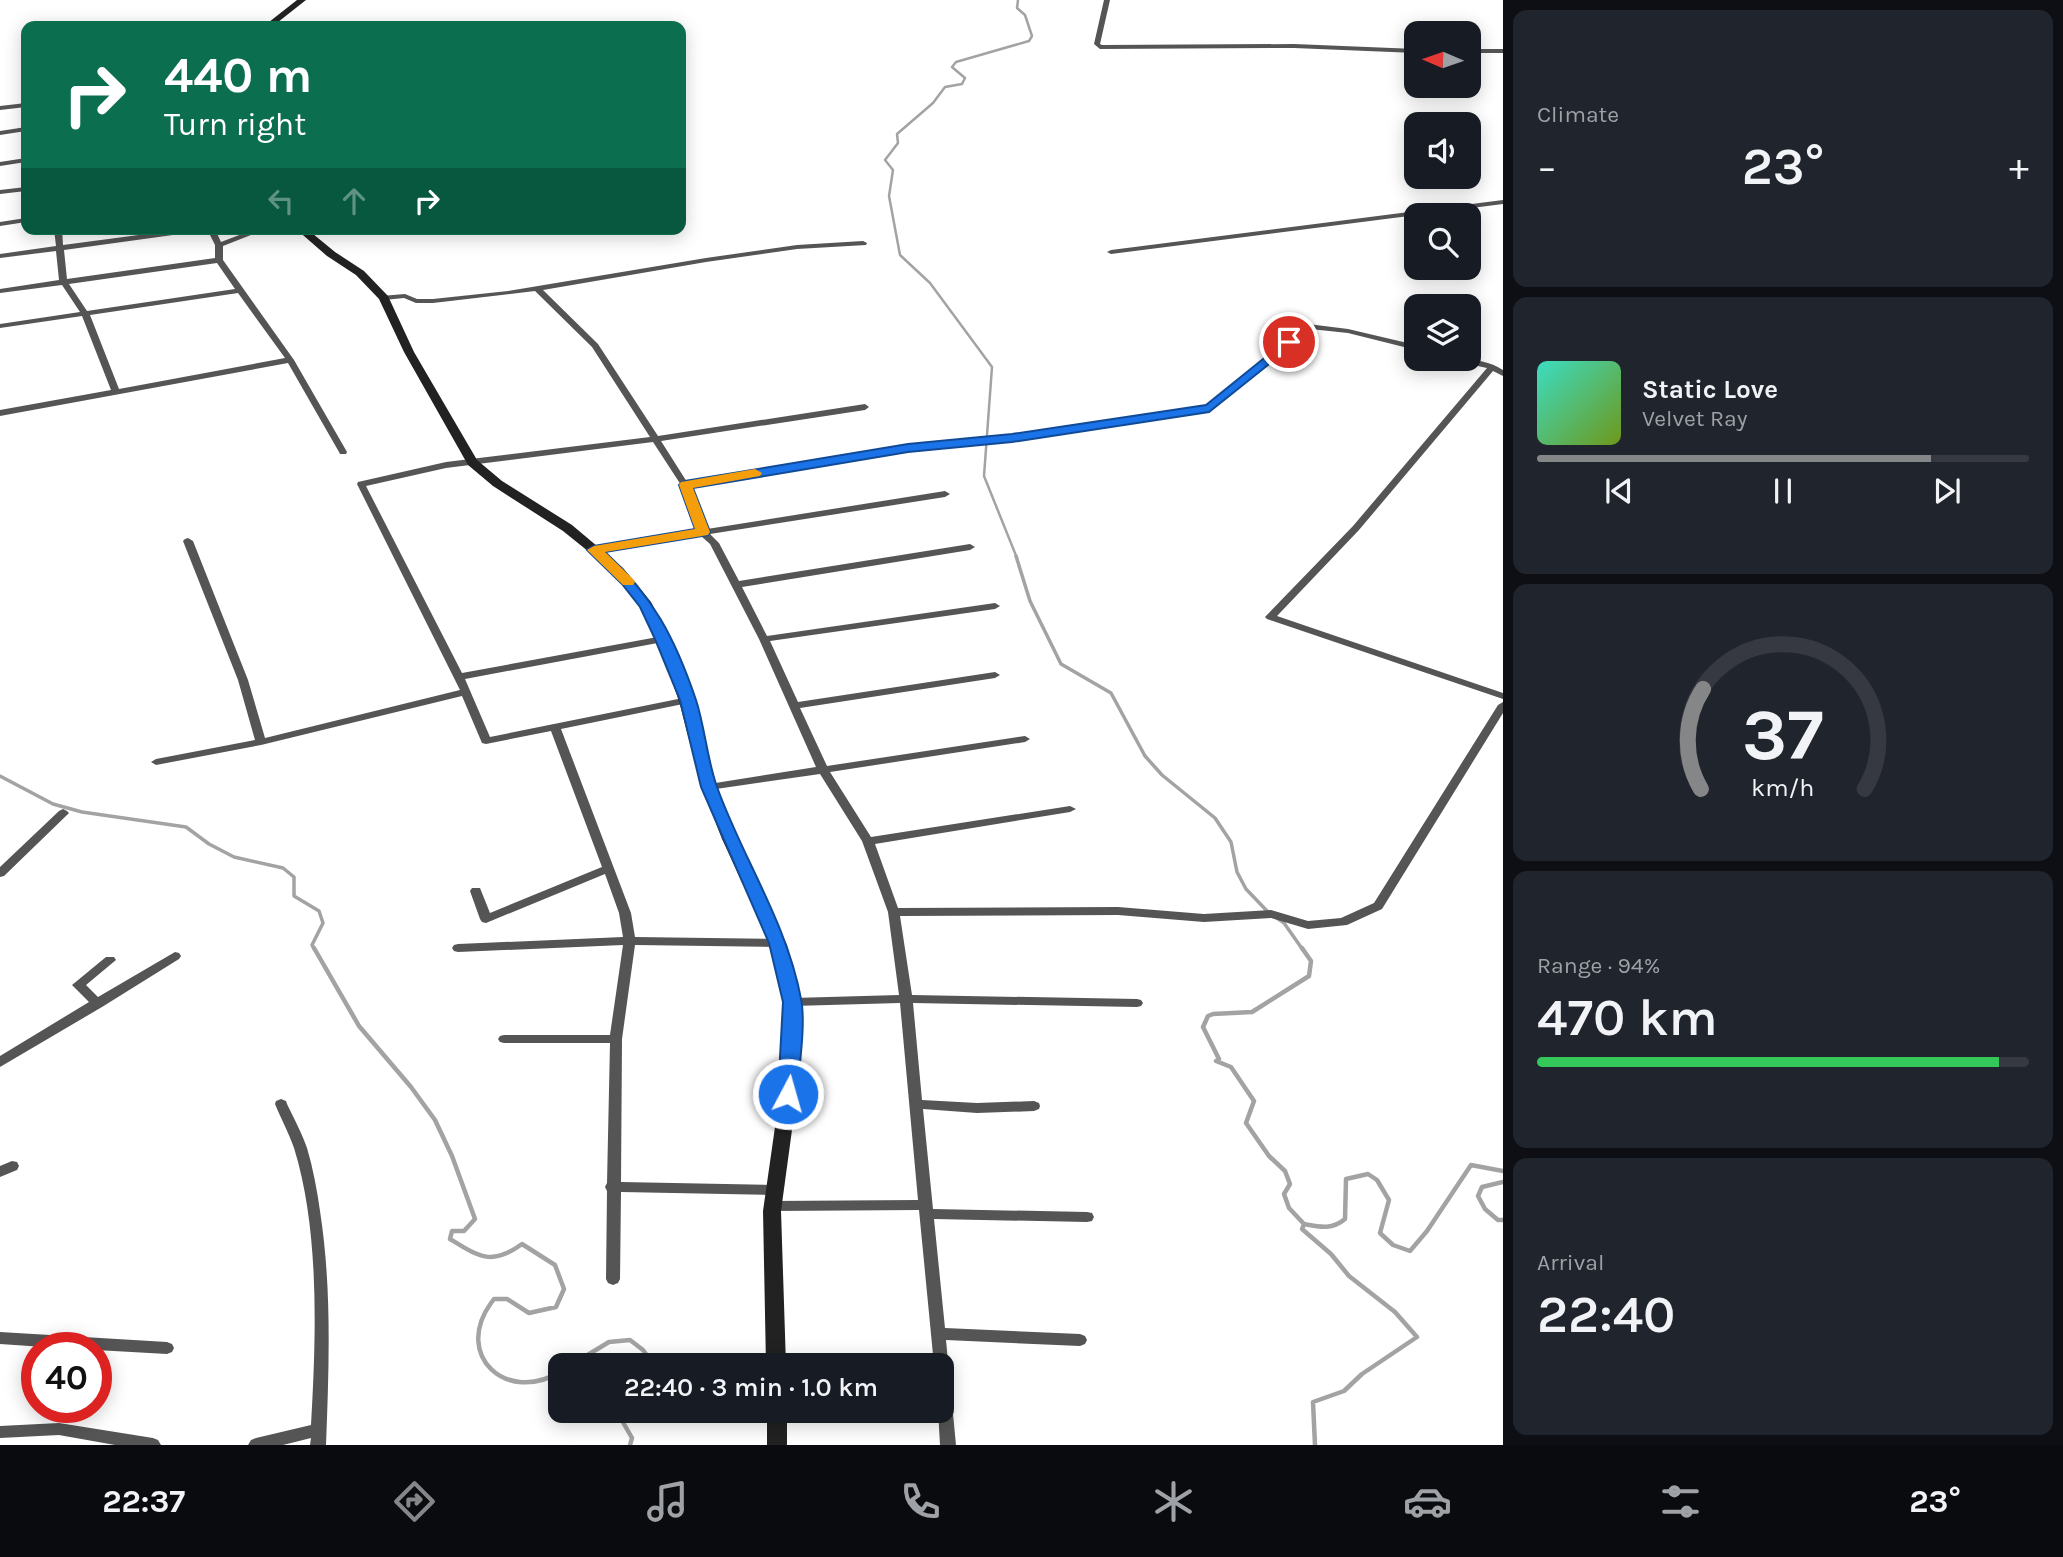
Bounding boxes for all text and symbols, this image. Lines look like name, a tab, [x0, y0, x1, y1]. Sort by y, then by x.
north arrow	[1404, 21, 1480, 98]
map controls	[1404, 21, 1481, 371]
text: 440 m	[164, 47, 312, 104]
icon: right	[49, 49, 140, 140]
text: Climate	[1537, 101, 1619, 128]
text: Turn right	[164, 106, 306, 143]
button: sound	[1404, 112, 1481, 189]
text: 23°	[1742, 136, 1824, 197]
text: −	[1537, 145, 1557, 190]
text: +	[2009, 145, 2029, 190]
icon: left	[262, 182, 300, 220]
icon: ahead	[335, 182, 373, 220]
icon: right	[408, 182, 446, 220]
button: search	[1404, 203, 1481, 280]
button: layers	[1404, 294, 1481, 371]
pin	[1259, 312, 1319, 372]
icon: arrive	[1270, 323, 1308, 361]
text: Static Love	[1642, 374, 1778, 405]
text: Velvet Ray	[1642, 405, 1747, 432]
icon: previous	[1600, 472, 1638, 510]
icon: pause	[1764, 472, 1802, 510]
icon: next	[1928, 472, 1966, 510]
text: 37	[1742, 692, 1824, 777]
text: km/h	[1751, 772, 1815, 801]
text: Range · 94%	[1537, 952, 1660, 979]
text: 470 km	[1537, 987, 1718, 1048]
position arrow	[751, 1057, 825, 1131]
text: Arrival	[1537, 1249, 1604, 1276]
text: 22:40	[1537, 1284, 1675, 1345]
speed limit sign: 40	[21, 1332, 112, 1423]
text: 22:40 · 3 min · 1.0 km	[624, 1372, 878, 1403]
icon: directions	[390, 1477, 439, 1526]
icon: music	[643, 1477, 692, 1526]
icon: phone	[896, 1477, 945, 1526]
icon: climate	[1149, 1477, 1198, 1526]
icon: car	[1403, 1477, 1452, 1526]
icon: filters	[1656, 1477, 1705, 1526]
text: 22:37	[102, 1483, 185, 1520]
text: 23°	[1909, 1483, 1961, 1520]

